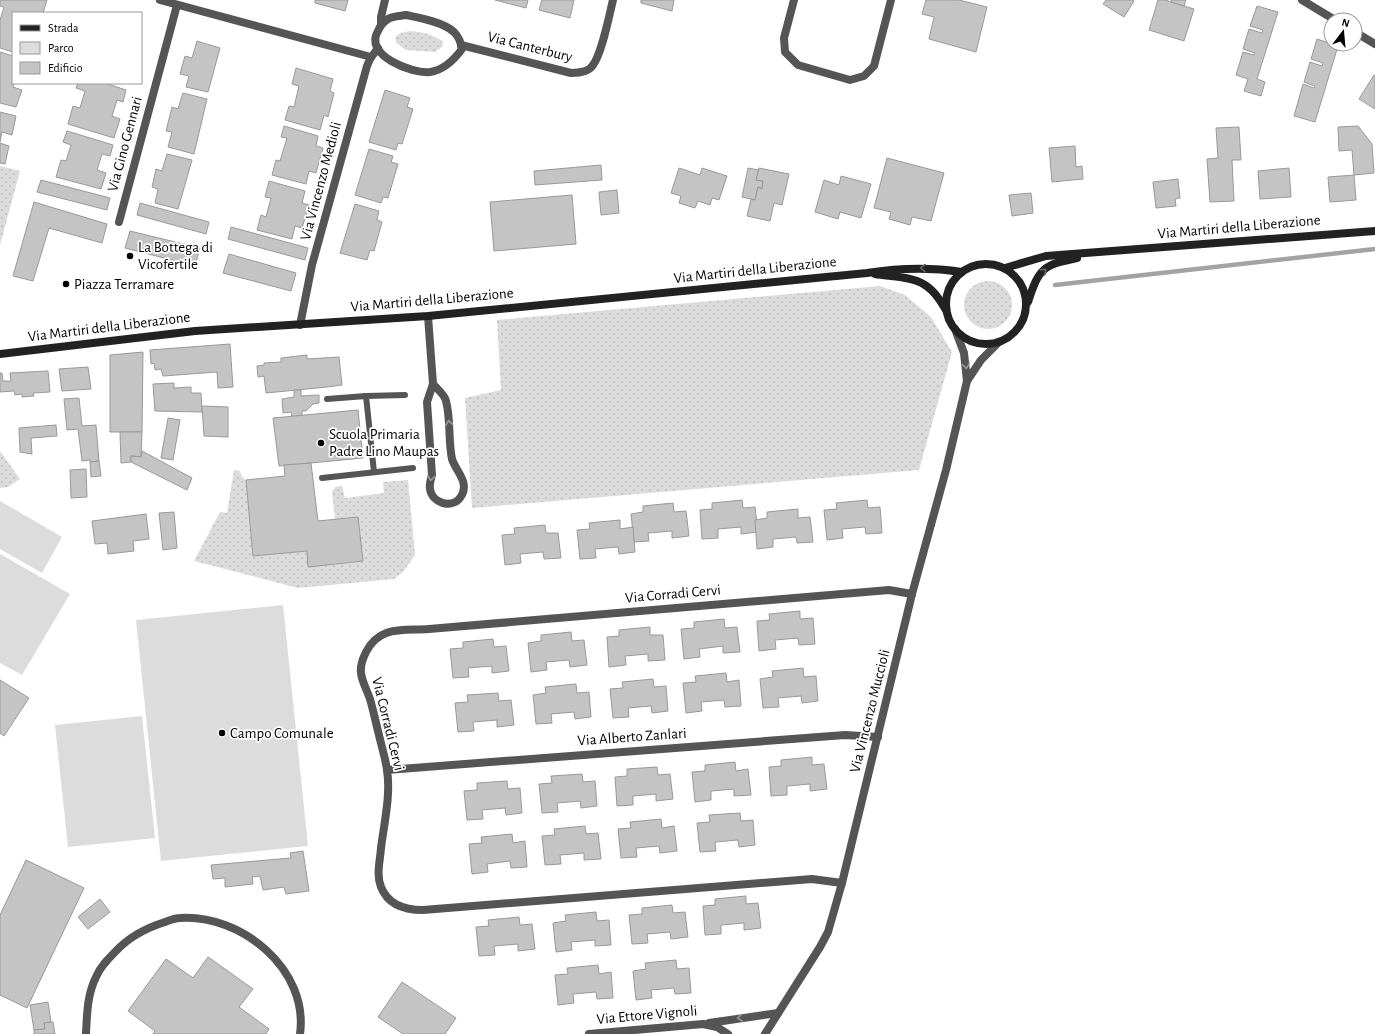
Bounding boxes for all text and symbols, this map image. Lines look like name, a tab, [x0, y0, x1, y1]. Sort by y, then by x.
legend	[12, 12, 142, 84]
north arrow	[1323, 12, 1363, 52]
text: N	[1340, 17, 1351, 29]
text: Strada	[48, 22, 79, 34]
street label: Via Canterbury	[486, 29, 575, 65]
text: Parco	[48, 42, 74, 54]
text: Edificio	[48, 62, 83, 74]
street label: Via Gino Gennari	[105, 95, 145, 193]
street label: Via Vincenzo Medioli	[298, 120, 344, 242]
street label: Via Martiri della Liberazione	[1157, 212, 1321, 242]
place label: La Bottega di Vicofertile	[138, 240, 213, 272]
marker: La Bottega di Vicofertile	[125, 251, 135, 261]
street label: Via Martiri della Liberazione	[673, 254, 837, 286]
one-way arrow	[920, 264, 926, 272]
one-way arrow	[1039, 268, 1047, 275]
place label: Piazza Terramare	[74, 277, 174, 292]
marker: Piazza Terramare	[61, 279, 71, 289]
street label: Via Martiri della Liberazione	[350, 285, 514, 315]
street label: Via Martiri della Liberazione	[27, 310, 191, 344]
one-way arrow	[961, 363, 970, 369]
one-way arrow	[444, 420, 453, 426]
place label: Scuola Primaria Padre Lino Maupas	[329, 427, 439, 459]
marker: Scuola Primaria Padre Lino Maupas	[316, 438, 326, 448]
one-way arrow	[427, 475, 436, 481]
street label: Via Corradi Cervi	[625, 582, 721, 606]
street label: Via Vincenzo Muccioli	[847, 648, 893, 774]
street label: Via Corradi Cervi	[369, 676, 407, 772]
place label: Campo Comunale	[230, 726, 334, 741]
street label: Via Alberto Zanlari	[577, 726, 687, 748]
marker: Campo Comunale	[217, 728, 227, 738]
street label: Via Ettore Vignoli	[596, 1003, 698, 1027]
one-way arrow	[737, 1013, 743, 1022]

